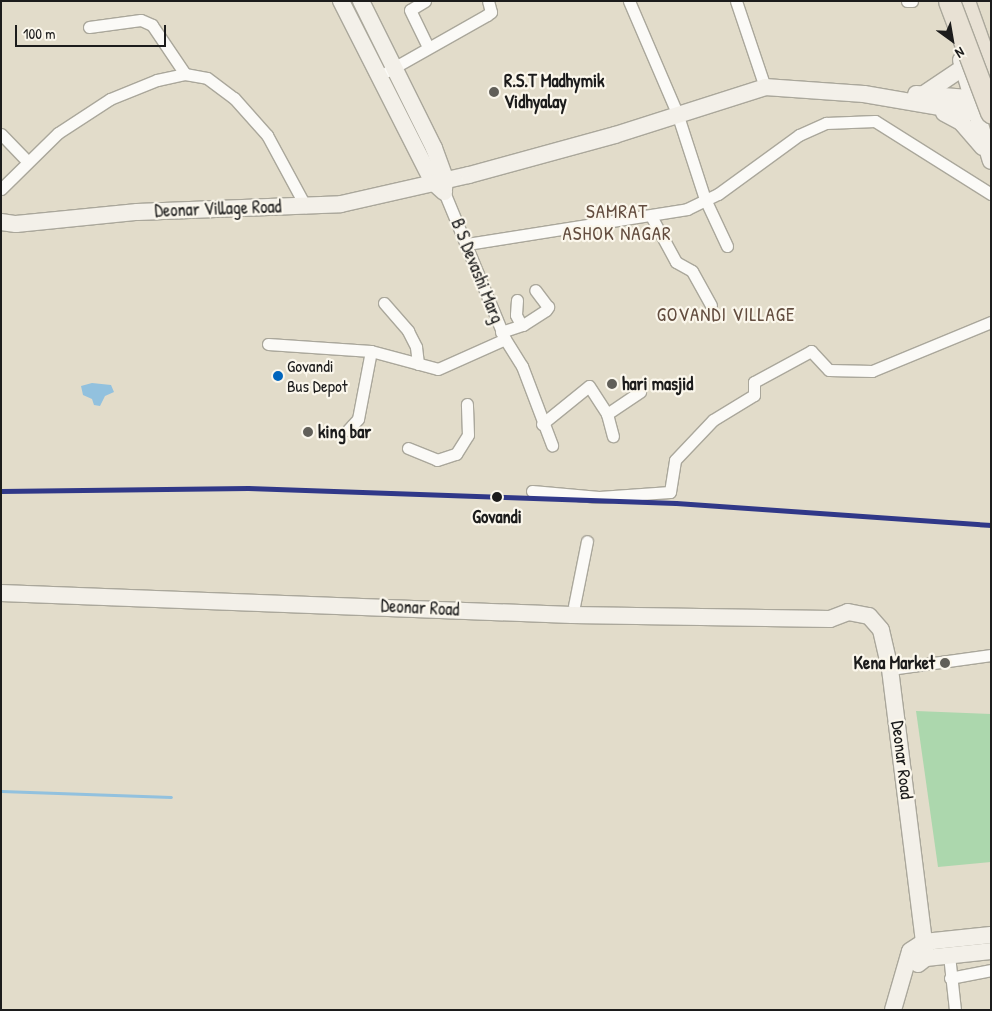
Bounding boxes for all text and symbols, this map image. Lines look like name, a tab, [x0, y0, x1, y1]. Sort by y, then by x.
scale bar	[18, 15, 169, 47]
north arrow	[927, 15, 977, 65]
text: 100 m	[23, 23, 56, 44]
text: N	[952, 43, 968, 63]
place label: R.S.T Madhymik Vidhyalay	[504, 71, 604, 114]
marker: R.S.T Madhymik Vidhyalay	[488, 86, 500, 98]
street label: Deonar Village Road	[154, 196, 282, 222]
district label: SAMRAT ASHOK NAGAR	[561, 201, 673, 245]
street label: B S Devashi Marg	[446, 215, 508, 327]
district label: GOVANDI VILLAGE	[655, 304, 797, 326]
place label: Govandi Bus Depot	[287, 356, 348, 396]
marker: Govandi Bus Depot	[273, 371, 283, 381]
place label: hari masjid	[622, 373, 693, 395]
marker: hari masjid	[606, 378, 618, 390]
place label: king bar	[318, 421, 371, 443]
marker: king bar	[302, 426, 314, 438]
marker: Govandi	[490, 490, 504, 504]
place label: Govandi	[472, 506, 522, 528]
street label: Deonar Road	[380, 595, 460, 621]
place label: Kena Market	[854, 652, 935, 674]
marker: Kena Market	[939, 657, 951, 669]
street label: Deonar Road	[886, 720, 918, 800]

